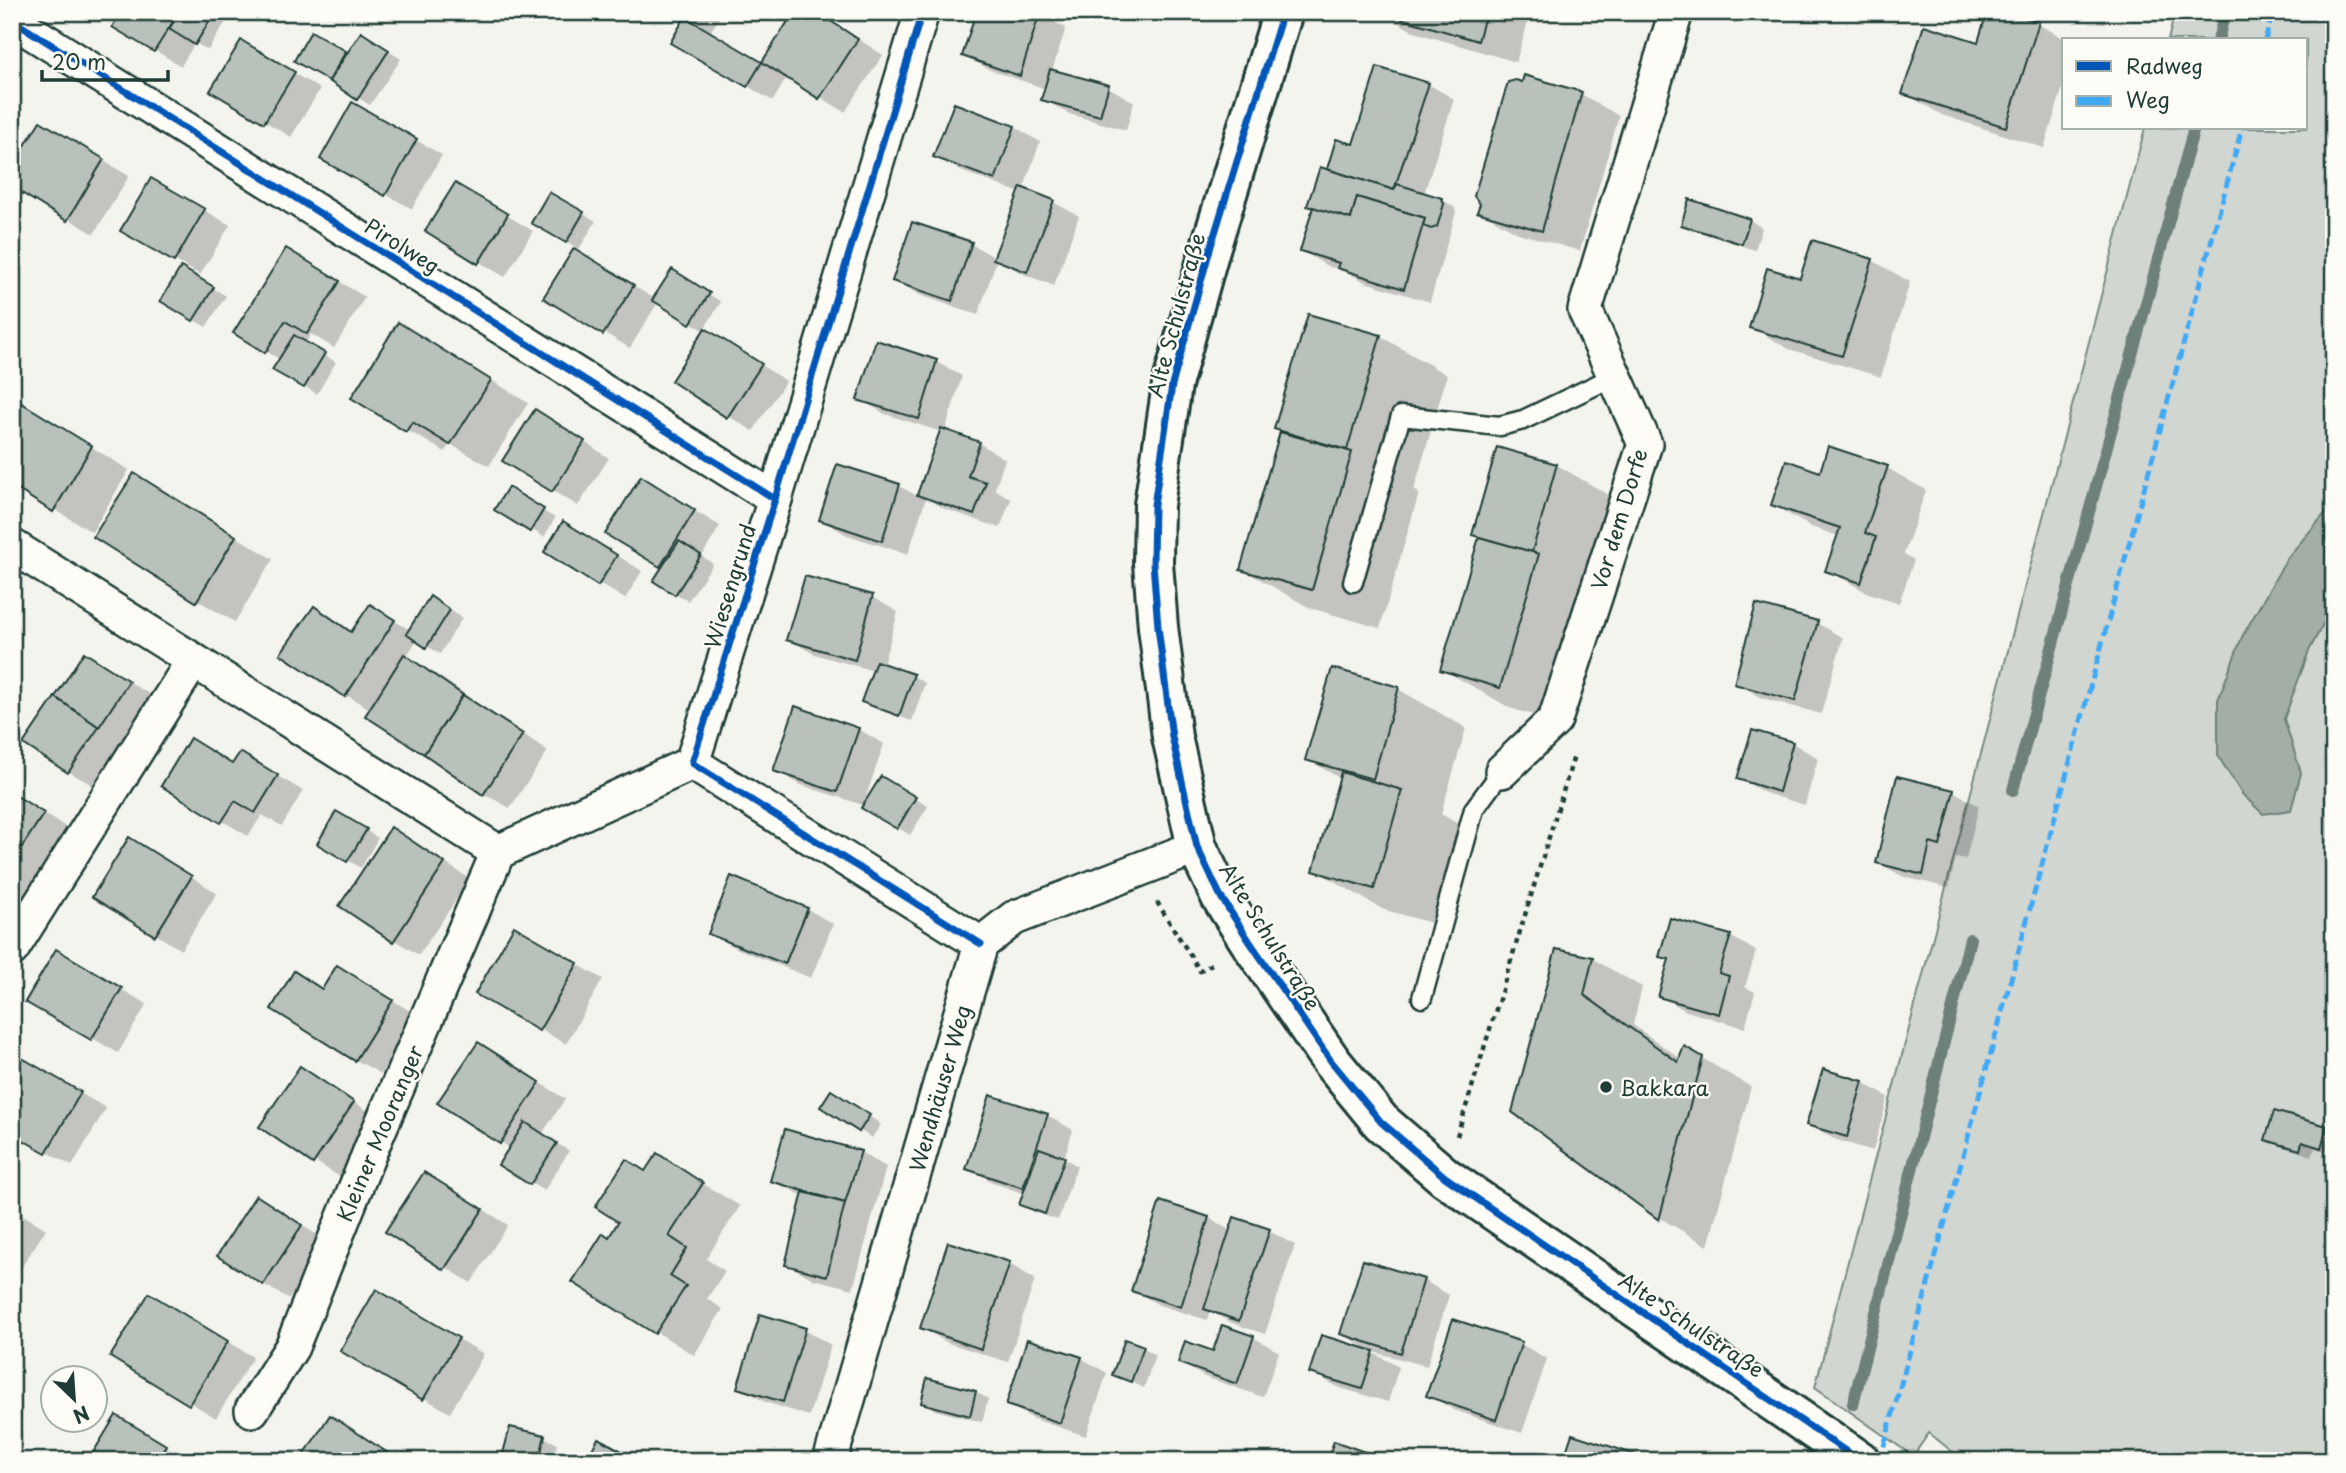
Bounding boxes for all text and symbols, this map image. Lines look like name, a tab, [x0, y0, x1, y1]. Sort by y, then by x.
scale bar	[42, 38, 168, 82]
legend	[2062, 38, 2308, 130]
text: 20 m	[52, 45, 106, 77]
text: Radweg	[2126, 49, 2203, 81]
text: Weg	[2126, 83, 2170, 115]
street label: Pirolweg	[359, 209, 447, 281]
street label: Alte Schulstraße	[1138, 229, 1212, 401]
street label: Vor dem Dorfe	[1581, 445, 1655, 593]
street label: Wiesengrund	[695, 520, 763, 652]
street label: Alte Schulstraße	[1213, 856, 1329, 1016]
street label: Wendhäuser Weg	[900, 1001, 978, 1175]
street label: Kleiner Mooranger	[327, 1040, 431, 1226]
place label: Bakkara	[1620, 1071, 1710, 1103]
marker: Bakkara	[1598, 1079, 1614, 1095]
street label: Alte Schulstraße	[1613, 1263, 1771, 1385]
north arrow	[38, 1364, 108, 1434]
text: N	[69, 1399, 94, 1431]

